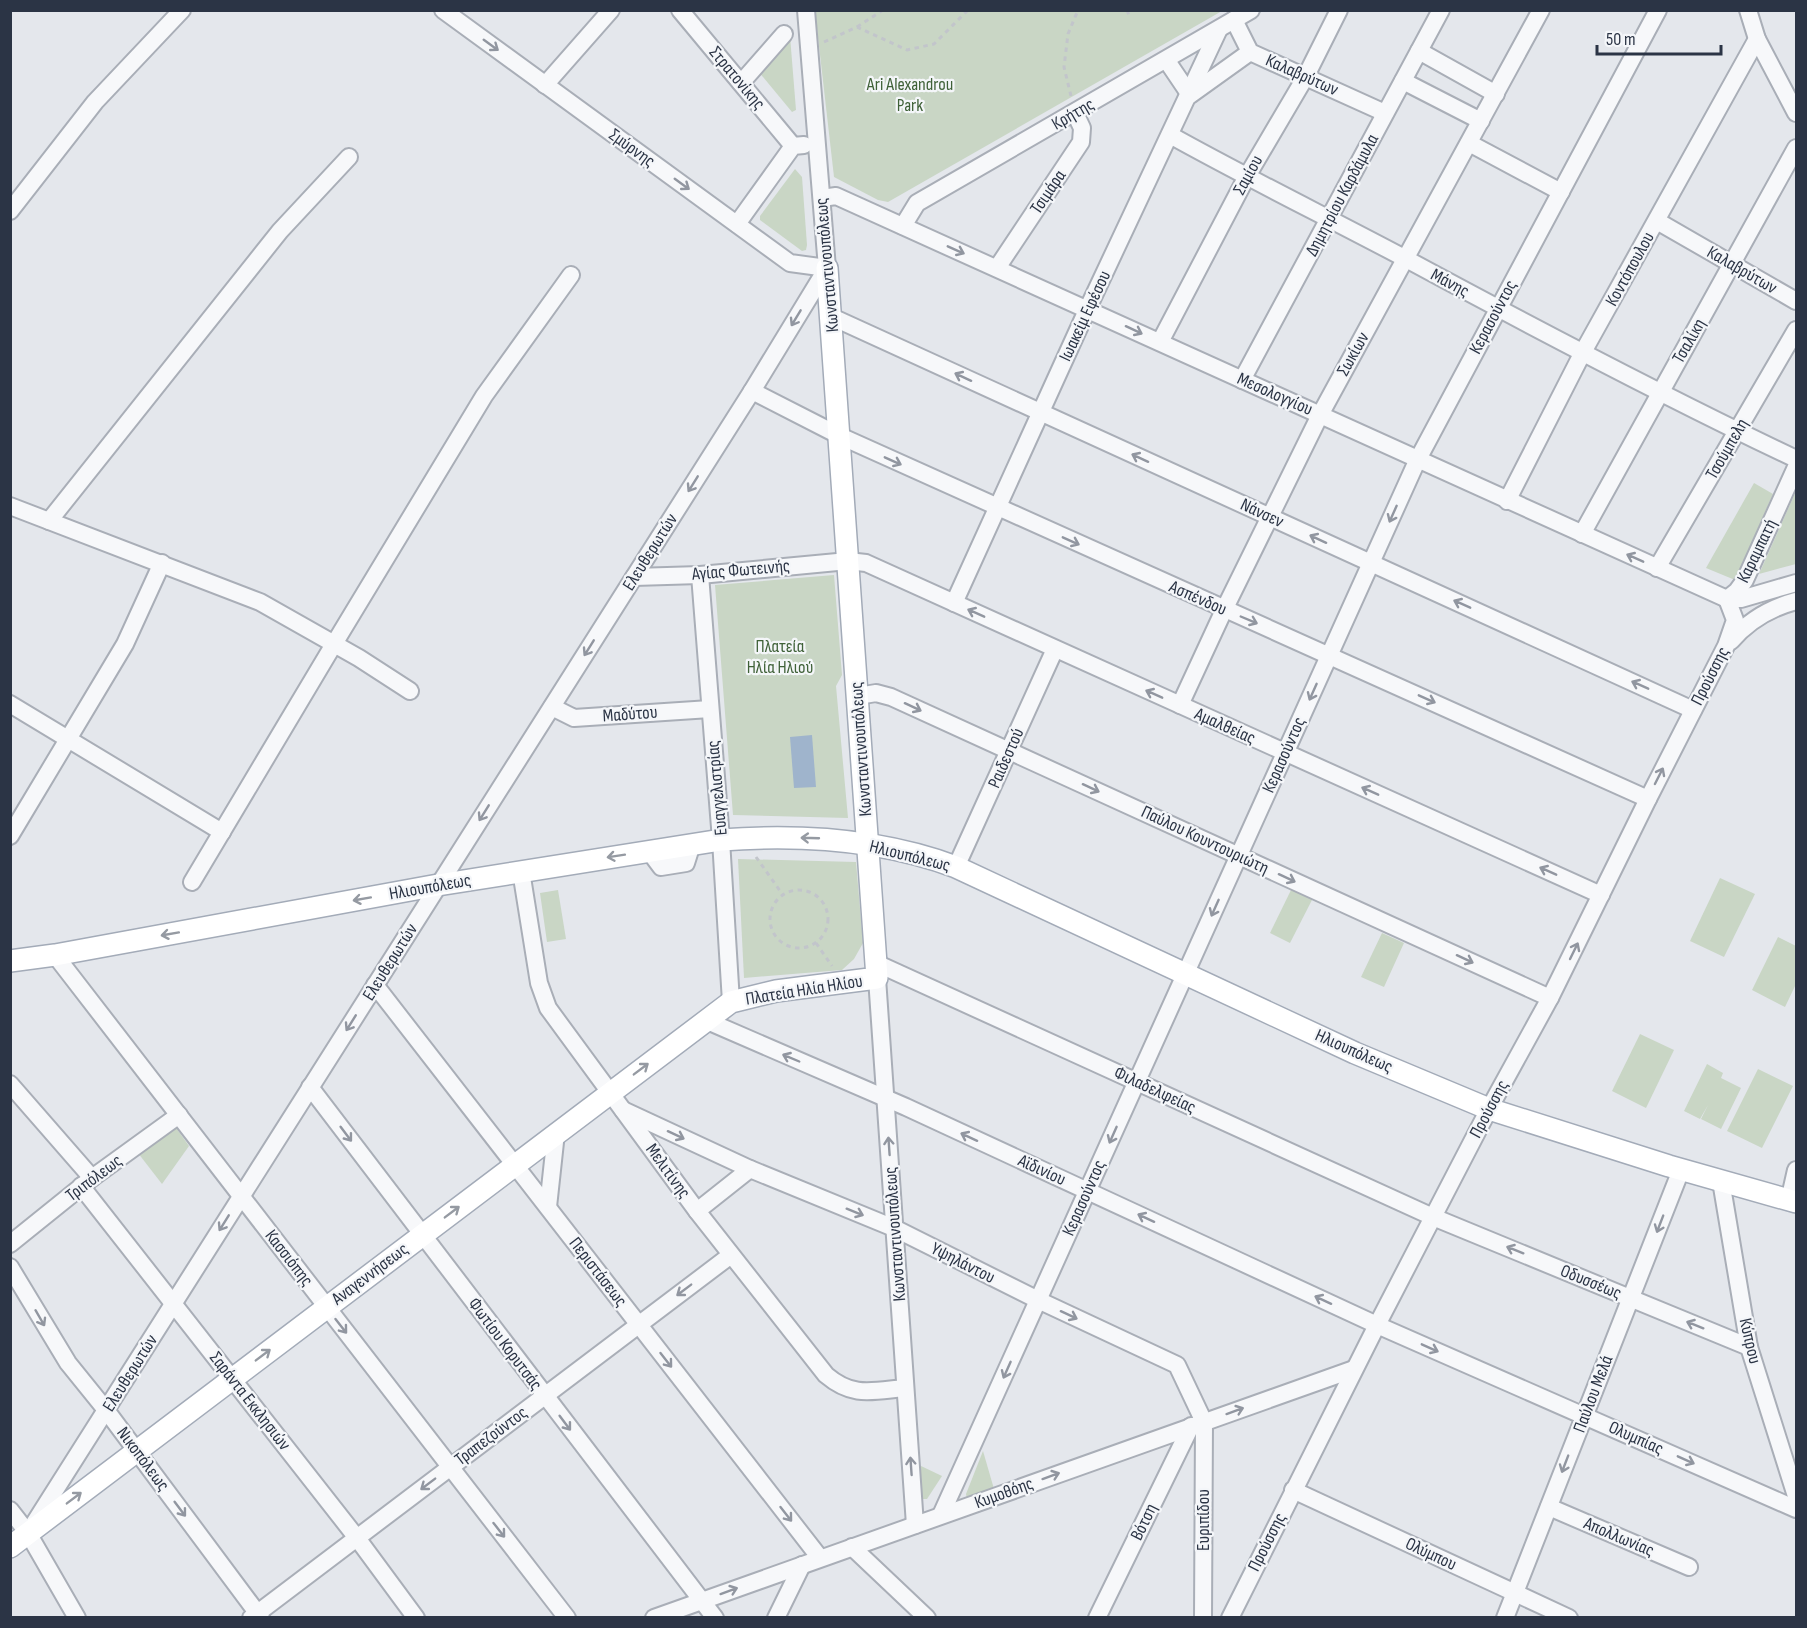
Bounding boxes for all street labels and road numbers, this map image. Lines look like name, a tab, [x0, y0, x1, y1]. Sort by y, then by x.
street label: Στρατονίκης	[705, 42, 769, 114]
street label: Καλαβρύτων	[1263, 50, 1341, 100]
street label: Κρήτης	[1048, 94, 1098, 134]
street label: Σμύρνης	[605, 124, 659, 172]
street label: Δημητρίου Καρδάμυλα	[1301, 130, 1383, 259]
street label: Σαμίου	[1229, 152, 1267, 198]
street label: Τσιμάρα	[1026, 166, 1071, 218]
street label: Κωνσταντινουπόλεως	[811, 197, 843, 333]
street label: Κοντόπουλου	[1601, 228, 1659, 310]
street label: Καλαβρύτων	[1703, 242, 1781, 298]
street label: Μάνης	[1427, 264, 1473, 302]
street label: Ιωακείμ Εφέσου	[1055, 267, 1115, 365]
street label: Κερασούντος	[1465, 276, 1521, 358]
street label: Τσαλίκη	[1668, 315, 1710, 367]
street label: Σωκίων	[1332, 328, 1374, 380]
street label: Μεσολογγίου	[1234, 368, 1316, 420]
street label: Τσούμπελη	[1701, 415, 1753, 483]
street label: Νάνσεν	[1237, 494, 1287, 532]
street label: Ελευθερωτών	[618, 510, 682, 594]
street label: Καραμπατή	[1733, 516, 1781, 586]
street label: Αγίας Φωτεινής	[690, 555, 791, 585]
street label: Ασπένδου	[1165, 576, 1230, 620]
street label: Προύσσης	[1686, 643, 1734, 709]
street label: Κωνσταντινουπόλεως	[846, 681, 876, 817]
street label: Μαδύτου	[602, 702, 658, 726]
street label: Αμαλθείας	[1190, 703, 1259, 749]
street label: Κερασούντος	[1258, 714, 1310, 796]
street label: Ραιδεστού	[984, 725, 1028, 791]
street label: Ευαγγελιστρίας	[702, 740, 732, 836]
street label: Παύλου Κουντουριώτη	[1138, 801, 1272, 879]
street label: Ηλιουπόλεως	[867, 836, 953, 876]
street label: Ηλιουπόλεως	[387, 869, 473, 905]
street label: Ελευθερωτών	[358, 920, 422, 1004]
street label: Πλατεία Ηλία Ηλίου	[744, 970, 864, 1010]
street label: Ηλιουπόλεως	[1312, 1025, 1396, 1077]
street label: Φιλαδελφείας	[1111, 1062, 1199, 1118]
street label: Προύσσης	[1465, 1076, 1513, 1142]
street label: Μελιτίνης	[641, 1140, 695, 1202]
street label: Αϊδινίου	[1014, 1149, 1069, 1190]
street label: Τριπόλεως	[62, 1150, 126, 1206]
street label: Κερασούντος	[1058, 1157, 1110, 1239]
street label: Κωνσταντινουπόλεως	[880, 1166, 910, 1302]
street label: Κασσιόπης	[260, 1226, 318, 1290]
street label: Περιστάσεως	[564, 1233, 632, 1311]
street label: Αναγεννήσεως	[327, 1238, 412, 1310]
street label: Υψηλάντου	[928, 1238, 998, 1288]
street label: Οδυσσέως	[1557, 1260, 1625, 1304]
street label: Φωτίου Κορυτσάς	[463, 1294, 547, 1394]
street label: Κύπρου	[1735, 1316, 1765, 1366]
street label: Ελευθερωτών	[98, 1331, 162, 1415]
street label: Σαράντα Εκκλησιών	[205, 1348, 295, 1454]
street label: Παύλου Μελά	[1569, 1352, 1617, 1436]
street label: Τραπεζούντος	[451, 1402, 531, 1470]
street label: Ολυμπίας	[1605, 1417, 1667, 1459]
street label: Νικοπόλεως	[112, 1423, 174, 1495]
street label: Κυμοθόης	[972, 1473, 1036, 1513]
street label: Ευριπίδου	[1193, 1489, 1214, 1551]
street label: Βότση	[1126, 1500, 1162, 1544]
street label: Προύσσης	[1243, 1509, 1291, 1575]
street label: Απολλωνίας	[1580, 1512, 1657, 1561]
street label: Ολύμπου	[1402, 1533, 1460, 1575]

